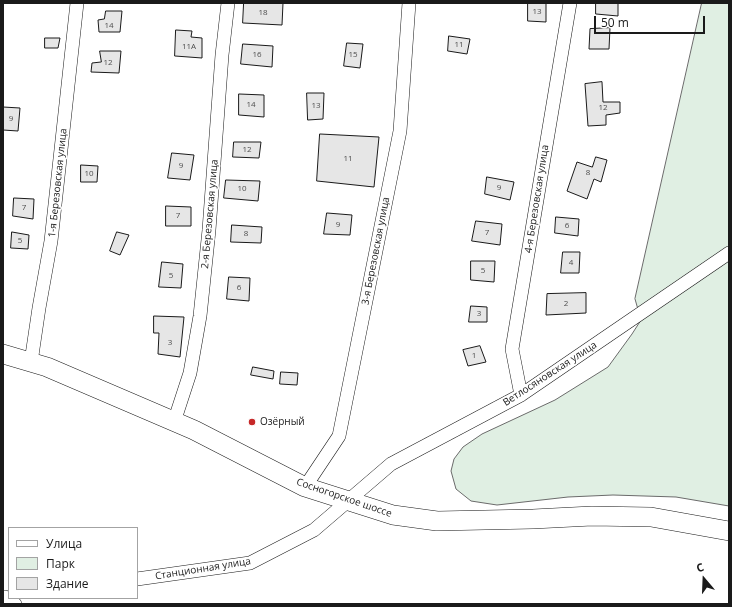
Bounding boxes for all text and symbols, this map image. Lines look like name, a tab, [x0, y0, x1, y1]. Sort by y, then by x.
house number: 13	[532, 7, 542, 17]
house number: 18	[258, 8, 268, 18]
scale bar	[596, 8, 707, 34]
text: 50 m	[601, 14, 629, 31]
house number: 14	[104, 21, 114, 31]
house number: 11	[454, 40, 464, 50]
house number: 11А	[182, 42, 196, 52]
house number: 16	[252, 50, 262, 60]
house number: 15	[348, 50, 358, 60]
house number: 12	[103, 58, 113, 68]
house number: 14	[246, 100, 256, 110]
house number: 13	[311, 101, 321, 111]
house number: 12	[598, 103, 608, 113]
house number: 9	[9, 114, 13, 124]
street label: 1-я Березовская улица	[46, 128, 70, 238]
street label: 4-я Березовская улица	[522, 144, 552, 254]
house number: 12	[242, 145, 252, 155]
house number: 11	[343, 154, 353, 164]
street label: 2-я Березовская улица	[199, 159, 221, 269]
house number: 9	[179, 161, 183, 171]
house number: 8	[586, 168, 590, 178]
house number: 10	[84, 169, 94, 179]
house number: 9	[497, 183, 501, 193]
house number: 10	[237, 184, 247, 194]
street label: 3-я Березовская улица	[360, 196, 392, 306]
house number: 7	[22, 203, 26, 213]
house number: 7	[176, 211, 180, 221]
house number: 9	[336, 220, 340, 230]
house number: 6	[565, 221, 569, 231]
house number: 7	[485, 228, 489, 238]
house number: 8	[244, 229, 248, 239]
house number: 5	[18, 236, 22, 246]
house number: 4	[569, 258, 573, 268]
house number: 5	[481, 266, 485, 276]
house number: 5	[169, 271, 173, 281]
house number: 6	[237, 283, 241, 293]
house number: 2	[564, 299, 568, 309]
house number: 3	[477, 309, 481, 319]
house number: 3	[168, 338, 172, 348]
street label: Ветлосяновская улица	[501, 339, 599, 409]
house number: 1	[472, 351, 476, 361]
place label: Озёрный	[260, 416, 305, 428]
marker: Озёрный	[247, 417, 257, 427]
street label: Сосногорское шоссе	[295, 476, 393, 520]
legend	[8, 527, 138, 599]
text: Улица	[46, 535, 82, 552]
text: Парк	[46, 555, 75, 572]
street label: Станционная улица	[154, 556, 252, 582]
north arrow	[684, 559, 724, 599]
text: С	[694, 559, 706, 575]
text: Здание	[46, 575, 89, 592]

